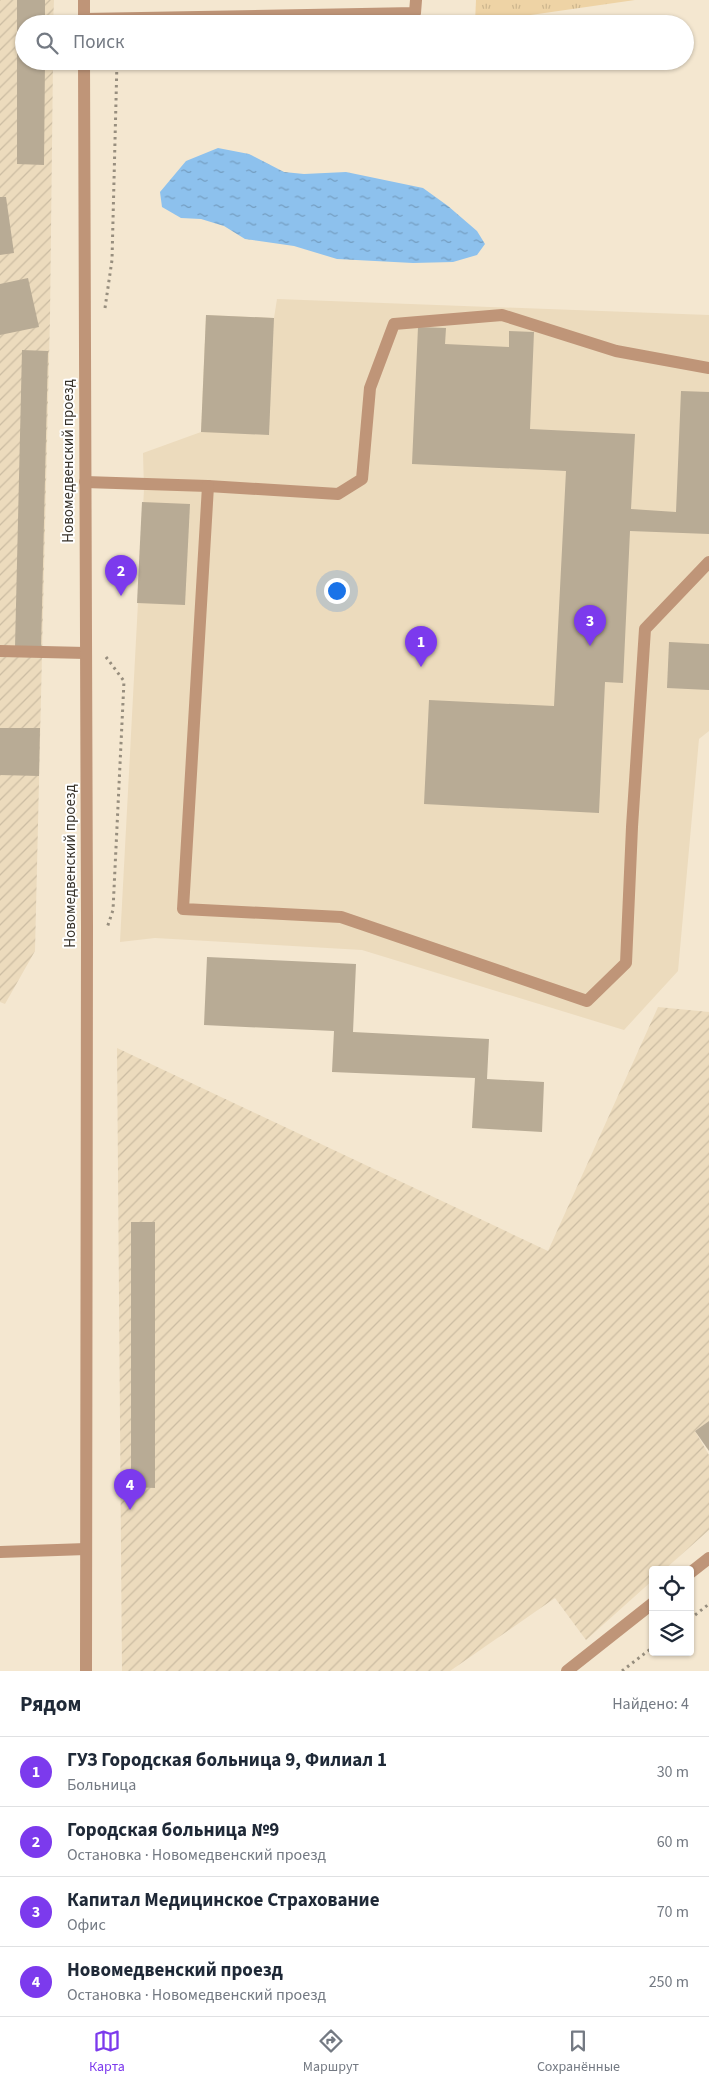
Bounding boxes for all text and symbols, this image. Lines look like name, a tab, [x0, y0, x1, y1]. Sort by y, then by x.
search box	[15, 15, 694, 70]
icon: search	[33, 29, 61, 57]
text: Поиск	[73, 29, 124, 56]
street label: Новомедвенский проезд	[58, 379, 79, 543]
pin: 2	[105, 555, 137, 596]
your location	[324, 578, 350, 604]
pin: 3	[574, 605, 606, 646]
pin: 1	[405, 626, 437, 667]
street label: Новомедвенский проезд	[60, 784, 81, 948]
pin: 4	[114, 1469, 146, 1510]
map controls	[649, 1566, 694, 1656]
button: locate	[649, 1566, 694, 1611]
button: layers	[649, 1611, 694, 1656]
text: Рядом	[20, 1689, 81, 1719]
text: Найдено: 4	[612, 1693, 689, 1715]
text: ГУЗ Городская больница 9, Филиал 1	[67, 1747, 387, 1774]
text: 1	[32, 1761, 40, 1783]
text: 30 m	[657, 1761, 689, 1783]
text: Больница	[67, 1774, 136, 1796]
text: Городская больница №9	[67, 1817, 279, 1844]
text: 2	[32, 1831, 40, 1853]
text: 60 m	[657, 1831, 689, 1853]
text: Остановка · Новомедвенский проезд	[67, 1844, 326, 1866]
text: Капитал Медицинское Страхование	[67, 1887, 379, 1914]
text: 3	[32, 1901, 40, 1923]
text: 70 m	[657, 1901, 689, 1923]
text: Офис	[67, 1914, 106, 1936]
text: Новомедвенский проезд	[67, 1957, 283, 1984]
text: 4	[32, 1971, 40, 1993]
text: 250 m	[649, 1971, 689, 1993]
text: Остановка · Новомедвенский проезд	[67, 1984, 326, 2006]
tab: Карта	[89, 2027, 125, 2077]
tab: Маршрут	[303, 2027, 359, 2077]
tab: Сохранённые	[537, 2027, 620, 2077]

